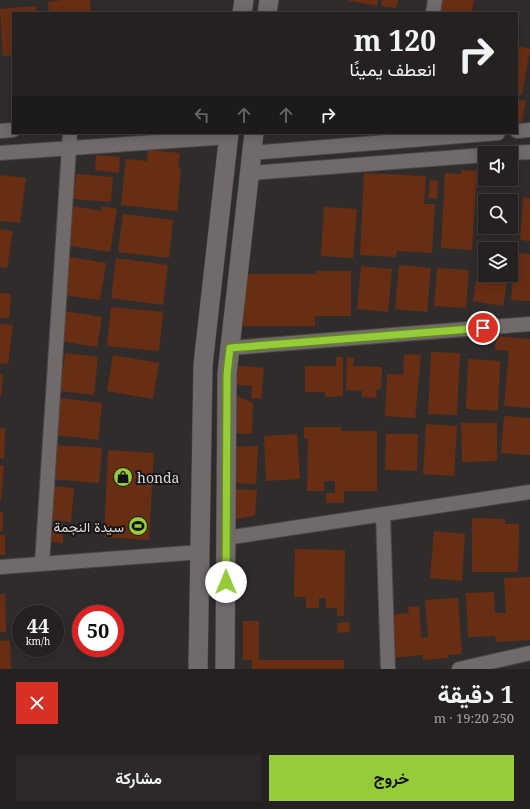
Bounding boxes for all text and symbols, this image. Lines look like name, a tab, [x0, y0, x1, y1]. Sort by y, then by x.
text: 120 m	[354, 21, 436, 59]
icon: right	[450, 28, 502, 80]
text: انعطف يمينًا	[350, 57, 436, 81]
icon: left	[191, 104, 213, 126]
icon: ahead	[233, 104, 255, 126]
icon: ahead	[275, 104, 297, 126]
icon: right	[317, 104, 339, 126]
map controls	[478, 146, 518, 282]
button: sound	[478, 146, 518, 186]
button: search	[478, 194, 518, 234]
button: layers	[478, 242, 518, 282]
pin	[466, 311, 500, 345]
icon: arrive	[472, 317, 494, 339]
shop icon: honda	[112, 466, 134, 488]
place label: honda	[137, 468, 180, 487]
sports icon: سيدة النجمة	[127, 515, 149, 537]
place label: سيدة النجمة	[53, 517, 124, 536]
position arrow	[205, 561, 247, 603]
speed limit sign: 50	[72, 605, 124, 657]
text: 44	[27, 612, 49, 639]
text: km/h	[26, 634, 50, 648]
text: 1 دقيقة	[438, 677, 514, 710]
button: close	[16, 682, 58, 724]
text: 250 m · 19:20	[434, 709, 514, 727]
button: مشاركة	[16, 755, 261, 801]
button: خروج	[269, 755, 514, 801]

